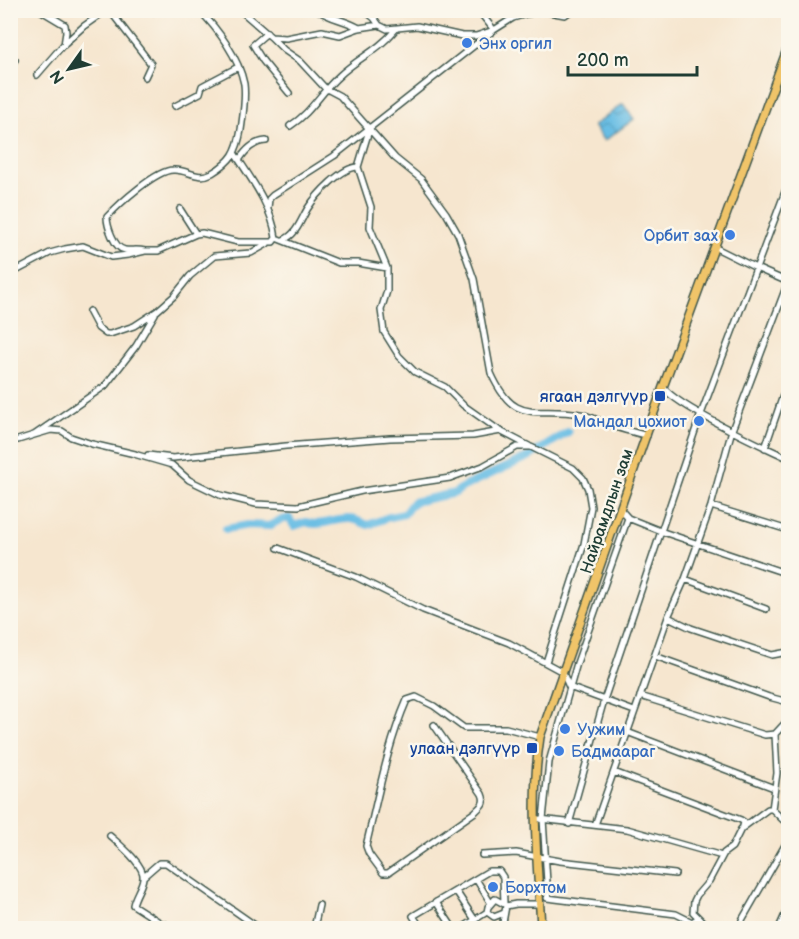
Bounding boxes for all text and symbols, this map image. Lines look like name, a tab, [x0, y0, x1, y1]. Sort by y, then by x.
place label: Энх оргил	[479, 35, 552, 54]
marker: Энх оргил	[460, 36, 474, 50]
north arrow	[39, 39, 99, 99]
scale bar	[568, 39, 697, 77]
text: 200 m	[577, 50, 629, 71]
text: N	[47, 66, 69, 87]
place label: Орбит зах	[644, 227, 718, 246]
marker: Орбит зах	[723, 228, 737, 242]
place label: ягаан дэлгүүр	[540, 388, 648, 407]
marker: ягаан дэлгүүр	[653, 389, 667, 403]
place label: Мандал цохиот	[573, 413, 688, 432]
marker: Мандал цохиот	[692, 414, 706, 428]
street label: Найрамдлын зам	[577, 447, 638, 576]
place label: Уужим	[577, 721, 625, 740]
marker: Уужим	[558, 722, 572, 736]
place label: улаан дэлгүүр	[410, 740, 520, 759]
marker: улаан дэлгүүр	[525, 741, 539, 755]
place label: Бадмаараг	[571, 743, 655, 762]
marker: Бадмаараг	[552, 744, 566, 758]
place label: Борхтом	[505, 879, 567, 898]
marker: Борхтом	[486, 880, 500, 894]

